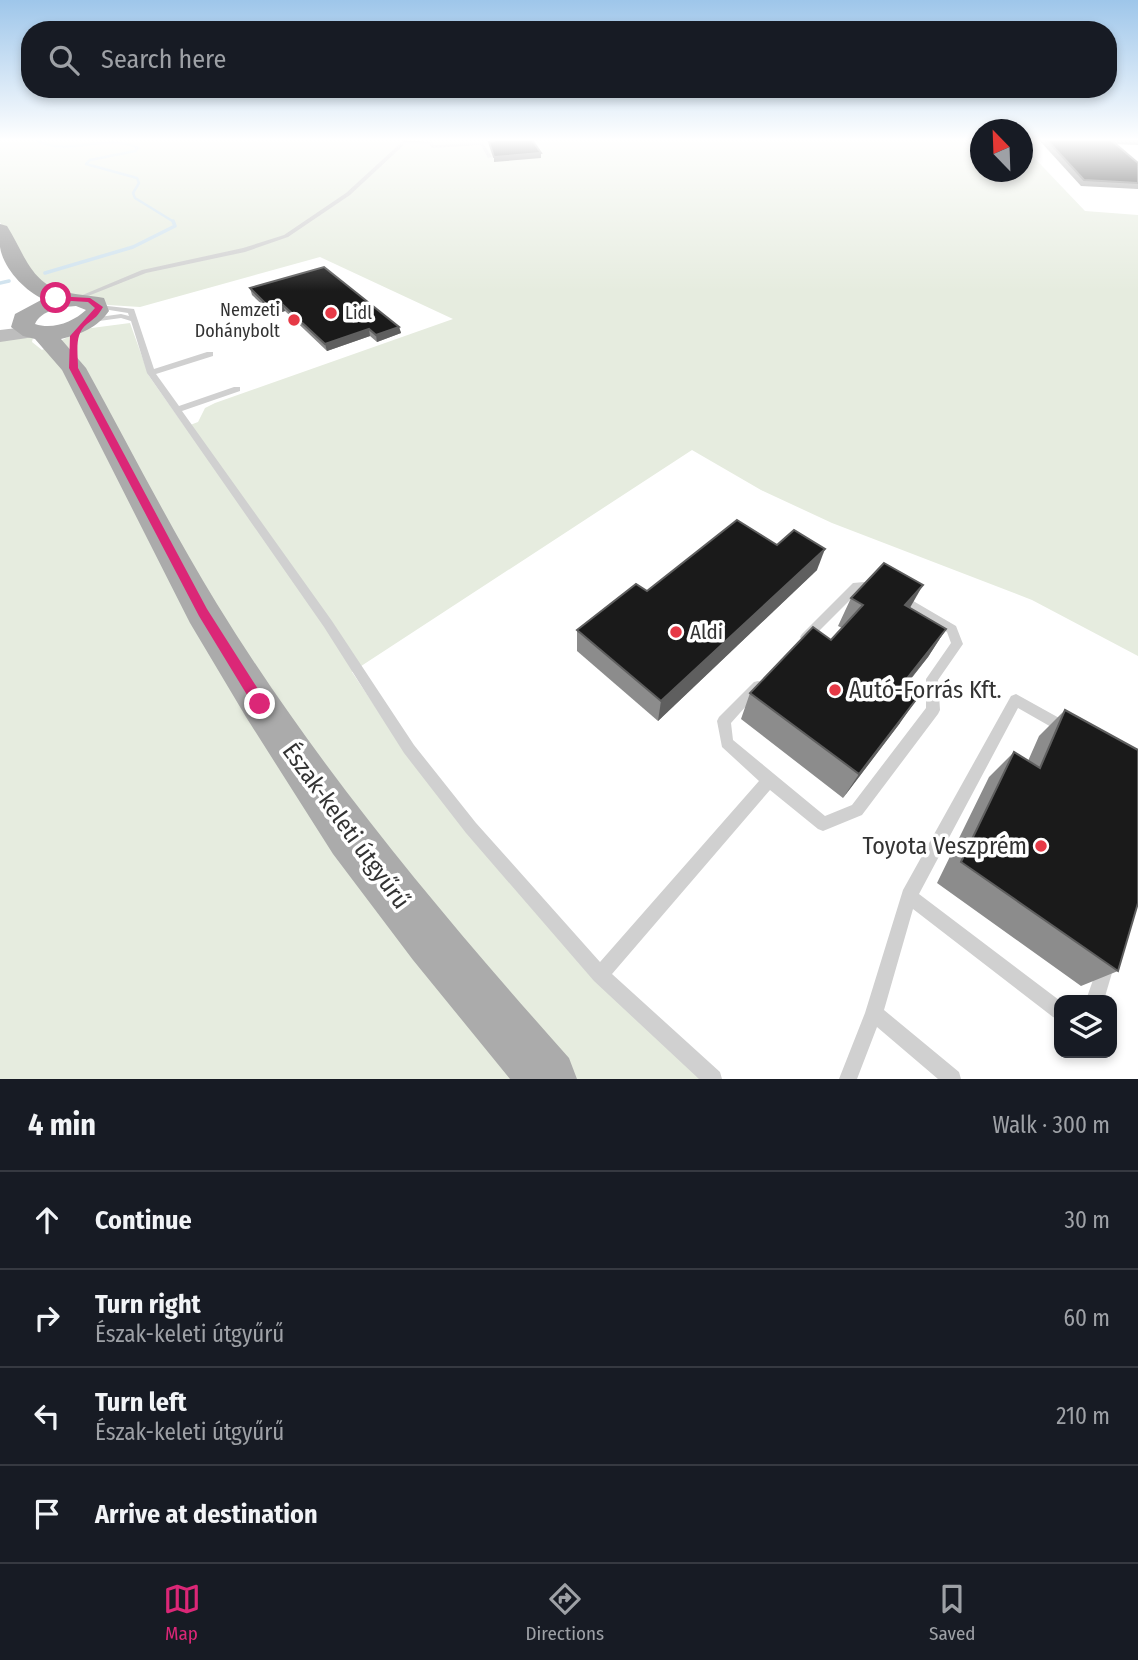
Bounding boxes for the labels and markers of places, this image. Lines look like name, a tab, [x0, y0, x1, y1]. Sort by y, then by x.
place label: Nemzeti Dohánybolt	[195, 299, 280, 342]
place label: Lidl	[345, 302, 372, 324]
marker: Lidl	[323, 305, 339, 321]
marker: Nemzeti Dohánybolt	[286, 312, 302, 328]
place label: Aldi	[690, 619, 723, 645]
marker: Aldi	[668, 624, 684, 640]
place label: Autó-Forrás Kft.	[849, 676, 1002, 704]
marker: Autó-Forrás Kft.	[827, 682, 843, 698]
place label: Toyota Veszprém	[862, 832, 1027, 860]
marker: Toyota Veszprém	[1033, 838, 1049, 854]

